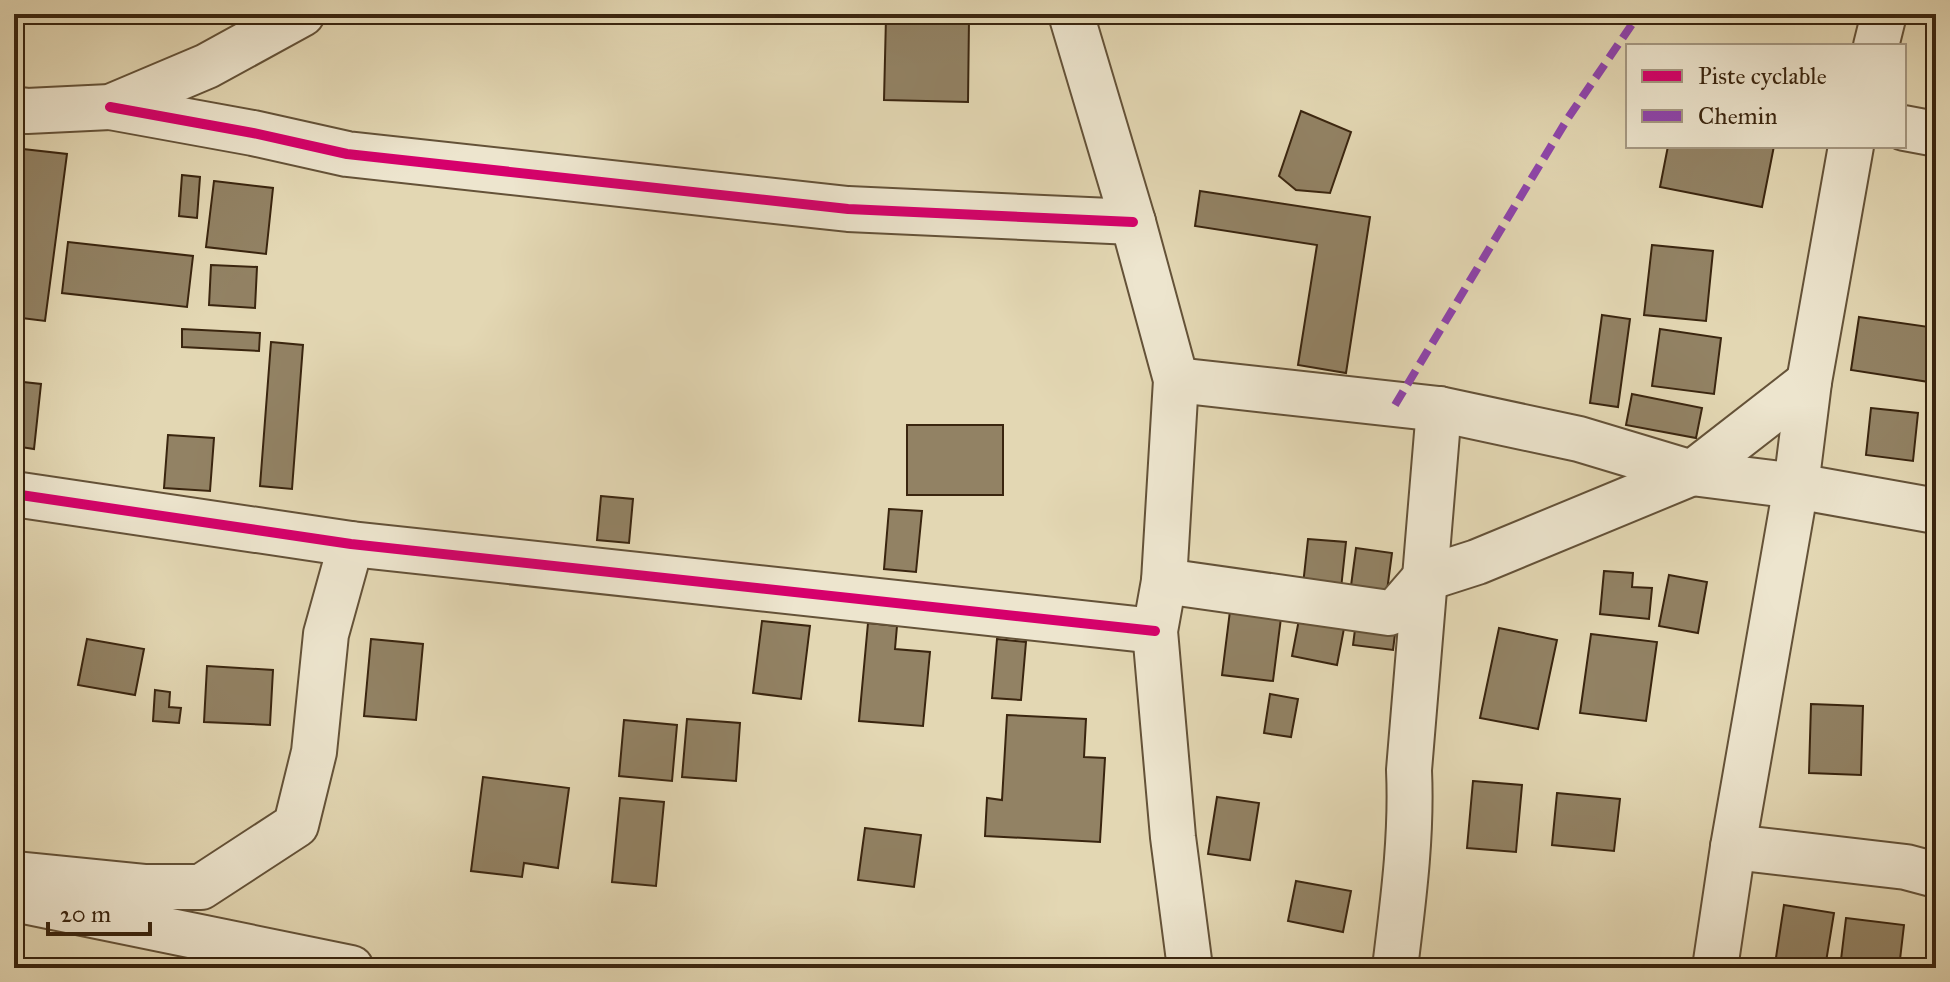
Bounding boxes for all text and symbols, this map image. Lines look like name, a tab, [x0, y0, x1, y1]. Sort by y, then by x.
legend	[1626, 44, 1906, 148]
text: Piste cyclable	[1698, 61, 1827, 91]
text: Chemin	[1698, 101, 1777, 131]
scale bar	[48, 886, 150, 936]
text: 20 m	[60, 899, 111, 929]

